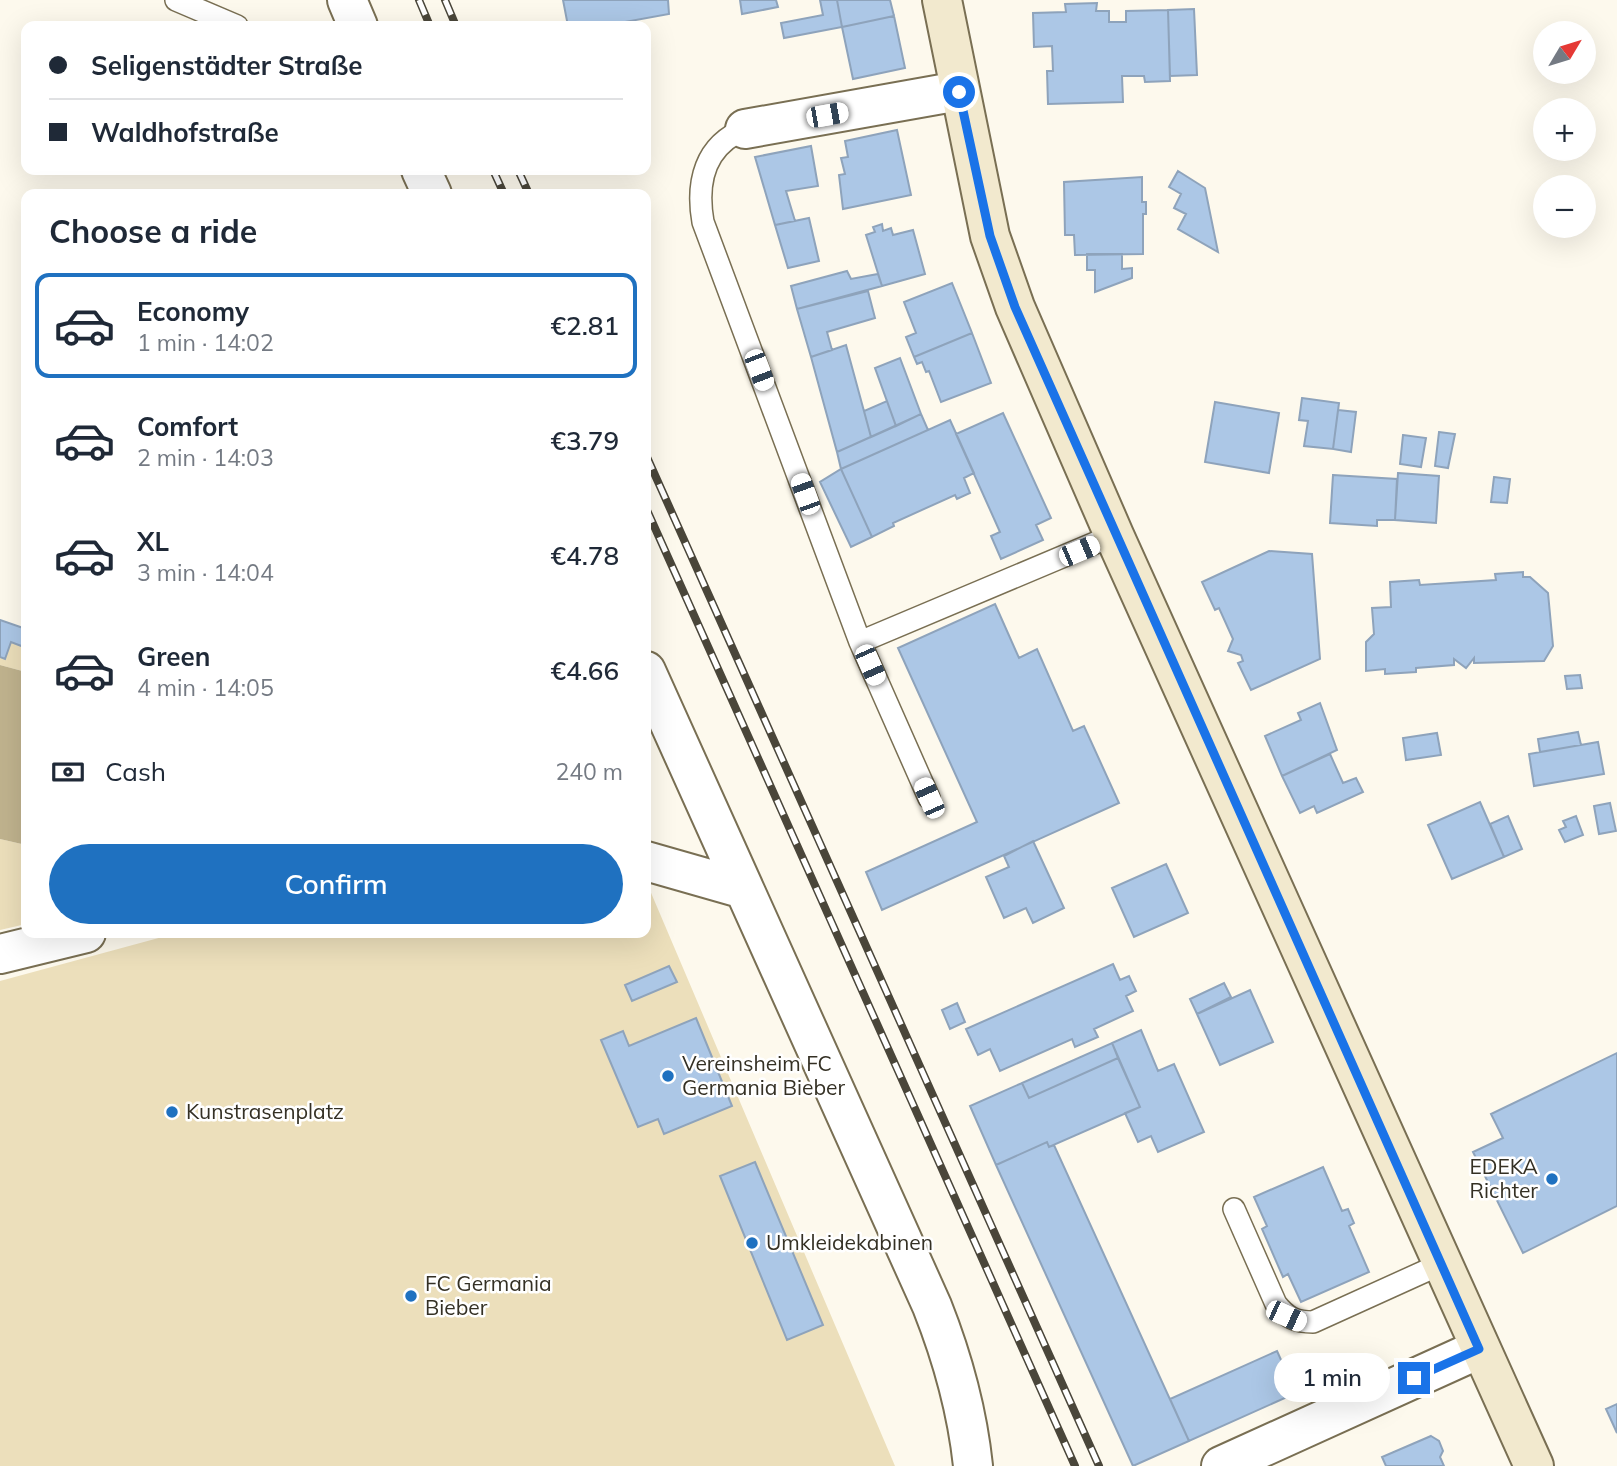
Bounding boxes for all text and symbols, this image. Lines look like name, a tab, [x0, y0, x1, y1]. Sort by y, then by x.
north arrow	[1533, 21, 1596, 84]
map controls	[1533, 21, 1596, 238]
text: Seligenstädter Straße	[91, 49, 362, 82]
route start	[943, 76, 975, 108]
button: +	[1533, 98, 1596, 161]
car	[805, 101, 850, 129]
text: Waldhofstraße	[91, 116, 279, 149]
button: −	[1533, 175, 1596, 238]
text: Choose a ride	[49, 211, 257, 251]
icon: car	[53, 294, 116, 357]
text: Economy	[137, 295, 249, 328]
text: €2.81	[550, 309, 619, 342]
text: 1 min · 14:02	[137, 328, 274, 357]
car	[742, 347, 777, 393]
icon: car	[53, 409, 116, 472]
text: Comfort	[137, 410, 238, 443]
text: €3.79	[550, 424, 619, 457]
text: 2 min · 14:03	[137, 443, 274, 472]
car	[788, 471, 823, 517]
icon: car	[53, 524, 116, 587]
text: XL	[137, 525, 169, 558]
car	[1056, 533, 1103, 569]
text: €4.78	[550, 539, 619, 572]
text: 3 min · 14:04	[137, 558, 274, 587]
icon: car	[53, 639, 116, 702]
text: Green	[137, 640, 210, 673]
car	[852, 642, 889, 688]
text: €4.66	[550, 654, 619, 687]
text: 4 min · 14:05	[137, 673, 274, 702]
icon: cash	[49, 753, 87, 791]
text: Cash	[105, 755, 166, 788]
text: 240 m	[555, 757, 623, 786]
car	[911, 775, 948, 821]
button: Confirm	[49, 844, 623, 924]
place label: Vereinsheim FC Germania Bieber	[682, 1050, 846, 1100]
marker: Vereinsheim FC Germania Bieber	[660, 1068, 676, 1084]
place label: Kunstrasenplatz	[186, 1098, 344, 1124]
marker: Kunstrasenplatz	[164, 1104, 180, 1120]
place label: EDEKA Richter	[1469, 1153, 1539, 1203]
marker: EDEKA Richter	[1544, 1171, 1560, 1187]
place label: Umkleidekabinen	[766, 1229, 933, 1255]
marker: Umkleidekabinen	[744, 1235, 760, 1251]
place label: FC Germania Bieber	[425, 1270, 552, 1320]
marker: FC Germania Bieber	[403, 1288, 419, 1304]
car	[1263, 1298, 1310, 1334]
callout: 1 min	[1274, 1354, 1390, 1402]
route end	[1398, 1362, 1430, 1394]
text: 1 min	[1302, 1363, 1362, 1392]

